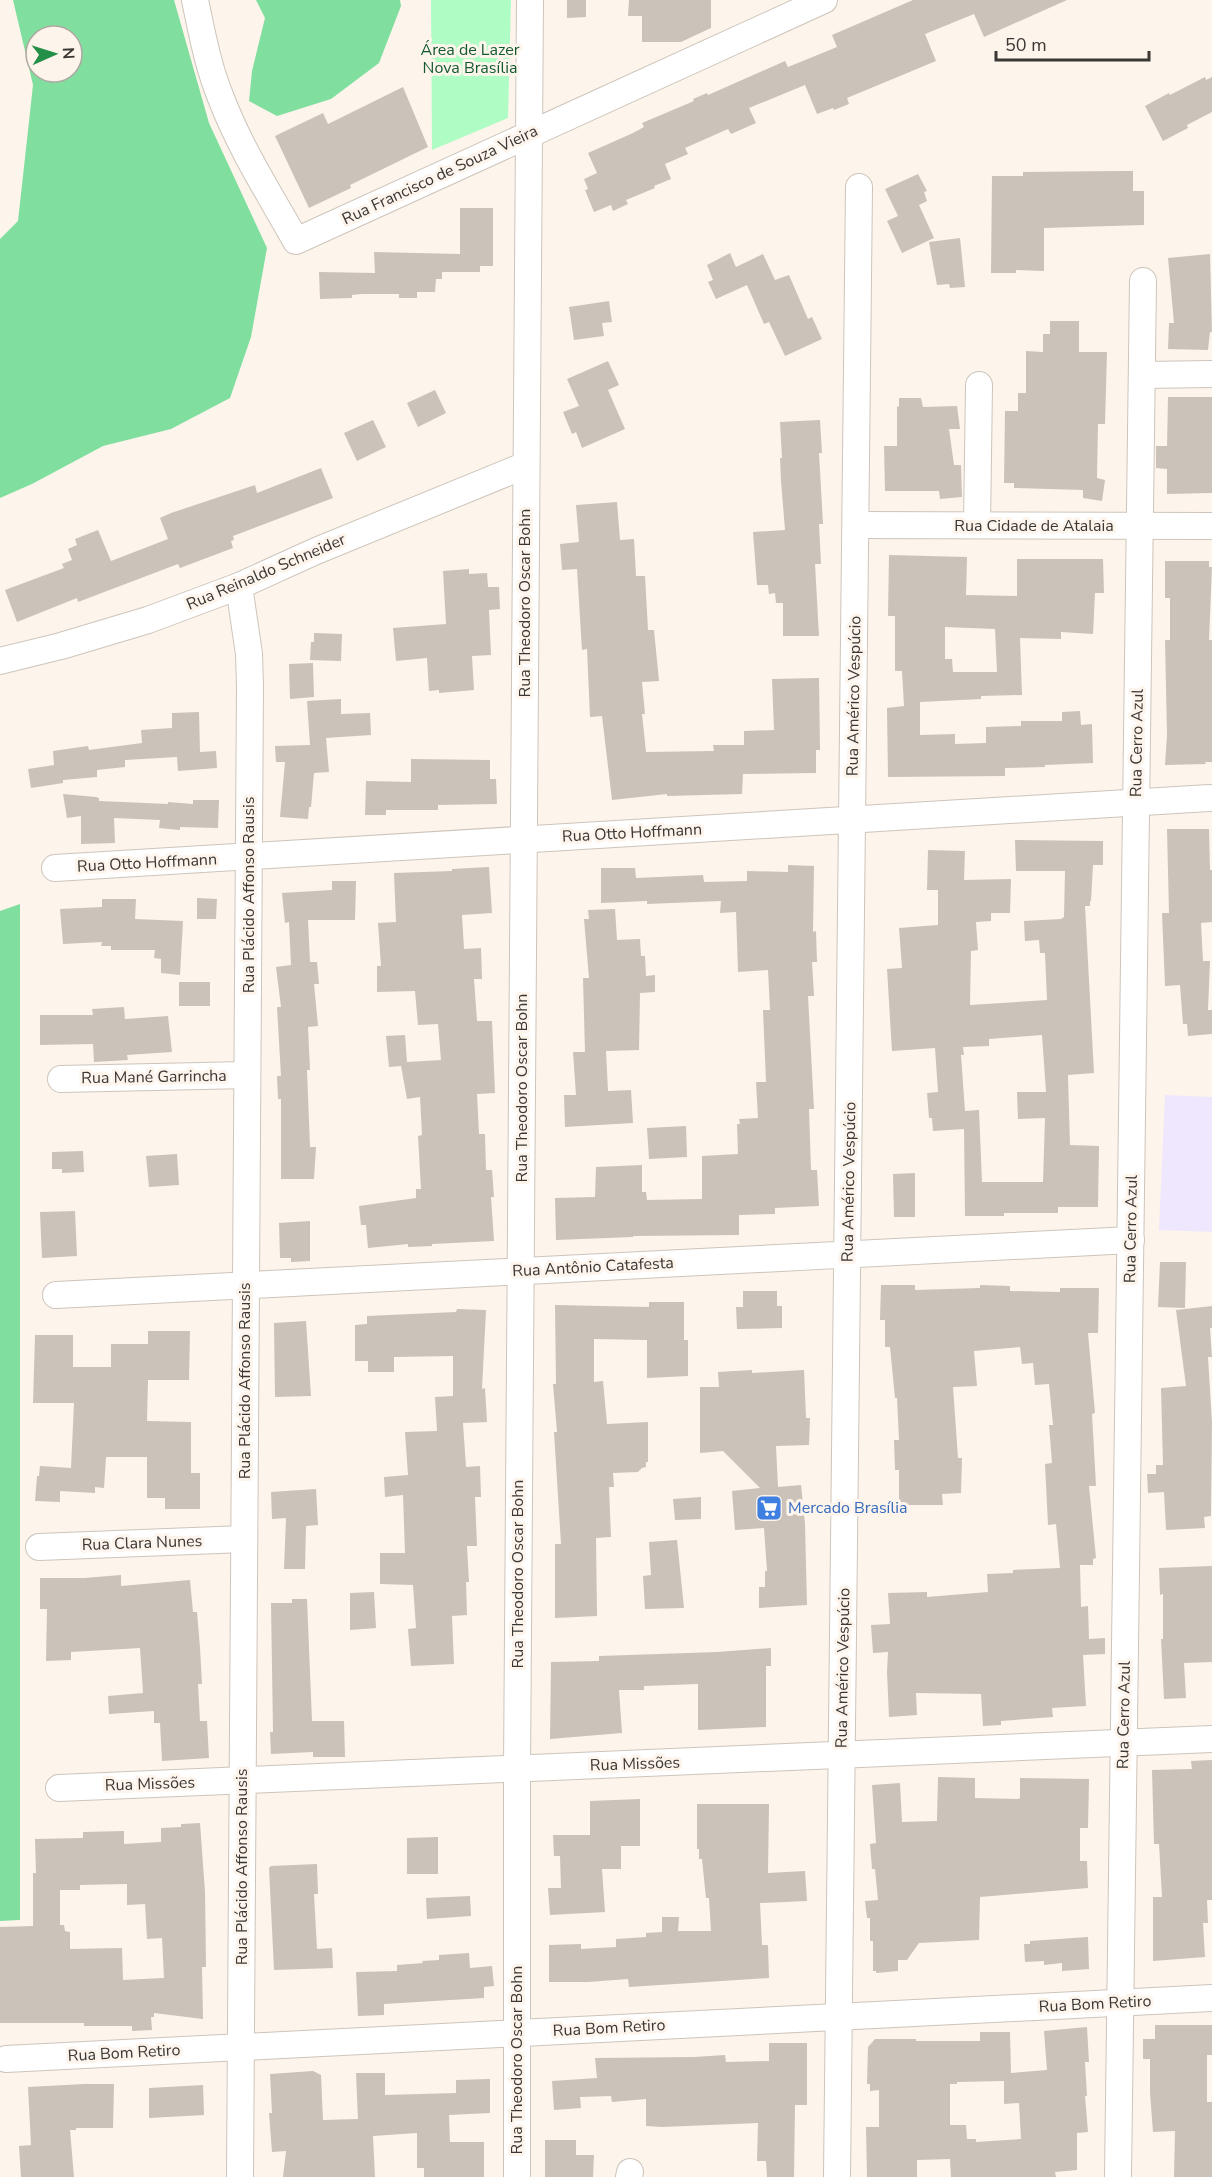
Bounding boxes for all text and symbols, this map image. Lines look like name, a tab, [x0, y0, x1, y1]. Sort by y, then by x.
north arrow	[24, 24, 84, 84]
scale bar	[996, 24, 1149, 62]
text: 50 m	[1005, 33, 1047, 57]
park label: Área de Lazer Nova Brasília	[420, 39, 520, 79]
text: N	[57, 47, 79, 60]
street label: Rua Francisco de Souza Vieira	[338, 120, 542, 230]
street label: Rua Theodoro Oscar Bohn	[514, 509, 536, 697]
street label: Rua Cidade de Atalaia	[954, 515, 1114, 537]
street label: Rua Reinaldo Schneider	[183, 528, 349, 615]
street label: Rua Américo Vespúcio	[842, 615, 866, 776]
street label: Rua Cerro Azul	[1125, 688, 1149, 797]
street label: Rua Plácido Affonso Rausis	[238, 797, 260, 993]
street label: Rua Otto Hoffmann	[561, 818, 703, 848]
street label: Rua Otto Hoffmann	[76, 848, 218, 878]
street label: Rua Theodoro Oscar Bohn	[511, 994, 533, 1182]
street label: Rua Mané Garrincha	[81, 1065, 227, 1089]
street label: Rua Américo Vespúcio	[837, 1101, 861, 1262]
street label: Rua Cerro Azul	[1119, 1174, 1143, 1283]
street label: Rua Antônio Catafesta	[512, 1252, 674, 1282]
street label: Rua Plácido Affonso Rausis	[234, 1283, 256, 1479]
street label: Rua Theodoro Oscar Bohn	[507, 1480, 529, 1668]
supermarket icon: Mercado Brasília	[754, 1493, 784, 1523]
place label: Mercado Brasília	[788, 1497, 907, 1519]
street label: Rua Clara Nunes	[81, 1530, 203, 1556]
street label: Rua Américo Vespúcio	[831, 1587, 855, 1748]
street label: Rua Cerro Azul	[1112, 1660, 1136, 1769]
street label: Rua Missões	[590, 1751, 680, 1777]
street label: Rua Plácido Affonso Rausis	[231, 1769, 253, 1965]
street label: Rua Missões	[105, 1771, 195, 1797]
street label: Rua Theodoro Oscar Bohn	[506, 1966, 528, 2154]
street label: Rua Bom Retiro	[1038, 1990, 1152, 2018]
street label: Rua Bom Retiro	[552, 2014, 666, 2042]
street label: Rua Bom Retiro	[67, 2039, 181, 2067]

